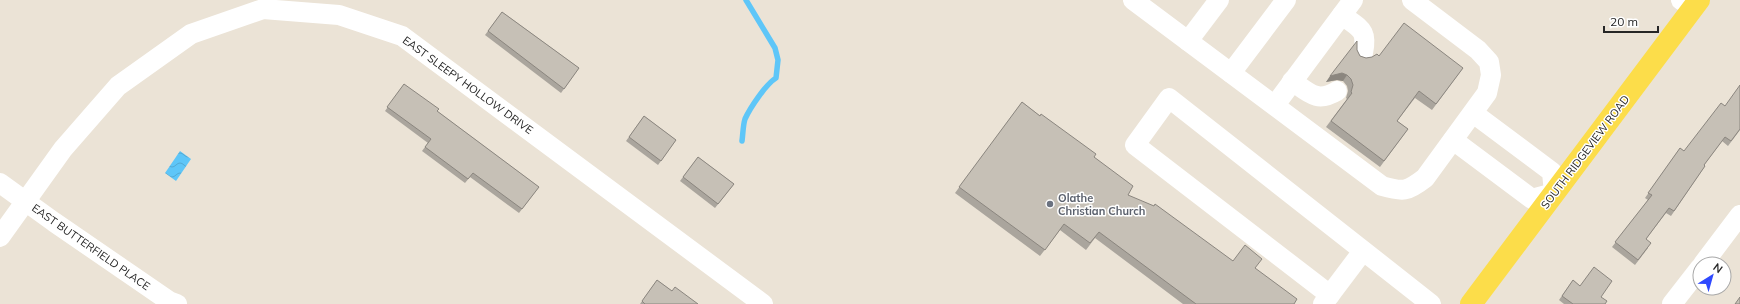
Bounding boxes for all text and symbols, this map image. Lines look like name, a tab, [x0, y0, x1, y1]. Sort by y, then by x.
scale bar	[1604, 8, 1658, 34]
text: 20 m	[1610, 14, 1638, 29]
street label: EAST SLEEPY HOLLOW DRIVE	[400, 33, 536, 137]
street label: SOUTH RIDGEVIEW ROAD	[1538, 92, 1632, 212]
place label: Olathe Christian Church	[1058, 191, 1145, 218]
marker: Olathe Christian Church	[1045, 199, 1055, 209]
street label: EAST BUTTERFIELD PLACE	[29, 201, 153, 293]
north arrow	[1692, 256, 1732, 296]
text: N	[1710, 260, 1726, 276]

